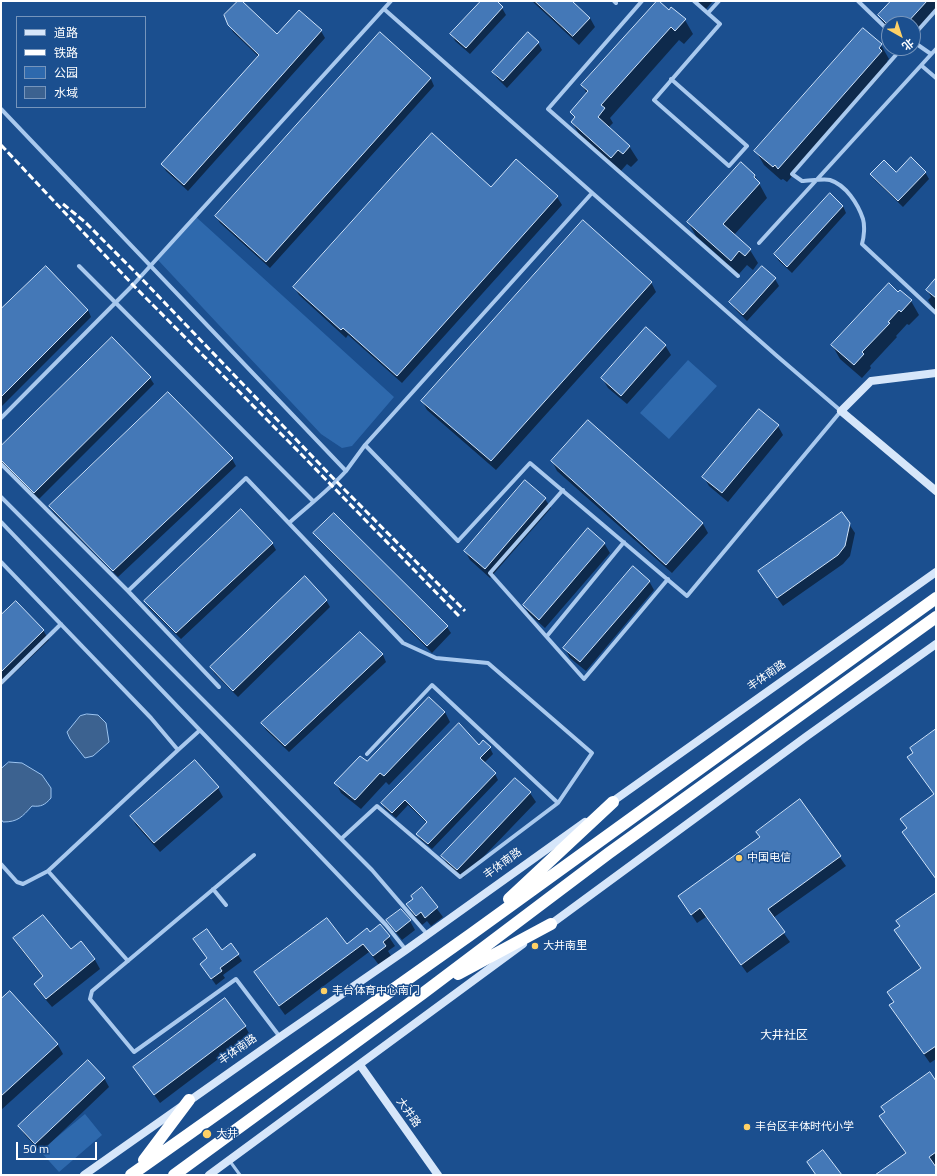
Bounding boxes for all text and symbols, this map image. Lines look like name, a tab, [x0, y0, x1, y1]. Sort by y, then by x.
legend	[16, 16, 146, 108]
north arrow	[881, 16, 921, 56]
text: 道路	[54, 23, 78, 42]
text: 北	[899, 35, 917, 54]
text: 铁路	[54, 43, 78, 62]
text: 公园	[54, 63, 78, 82]
text: 水域	[54, 83, 78, 102]
street label: 丰体南路	[745, 658, 789, 694]
street label: 丰体南路	[481, 846, 525, 882]
place label: 中国电信	[747, 851, 791, 865]
marker: 中国电信	[734, 853, 744, 863]
place label: 大井南里	[543, 939, 587, 953]
marker: 大井南里	[530, 941, 540, 951]
place label: 丰台体育中心南门	[332, 984, 420, 998]
marker: 丰台体育中心南门	[319, 986, 329, 996]
district label: 大井社区	[760, 1029, 808, 1043]
street label: 丰体南路	[216, 1032, 260, 1068]
street label: 大井路	[393, 1096, 423, 1130]
place label: 丰台区丰体时代小学	[755, 1120, 854, 1134]
marker: 丰台区丰体时代小学	[742, 1122, 752, 1132]
place label: 大井	[216, 1127, 238, 1141]
marker: 大井	[201, 1128, 213, 1140]
scale bar	[18, 1134, 99, 1160]
text: 50 m	[23, 1139, 49, 1158]

